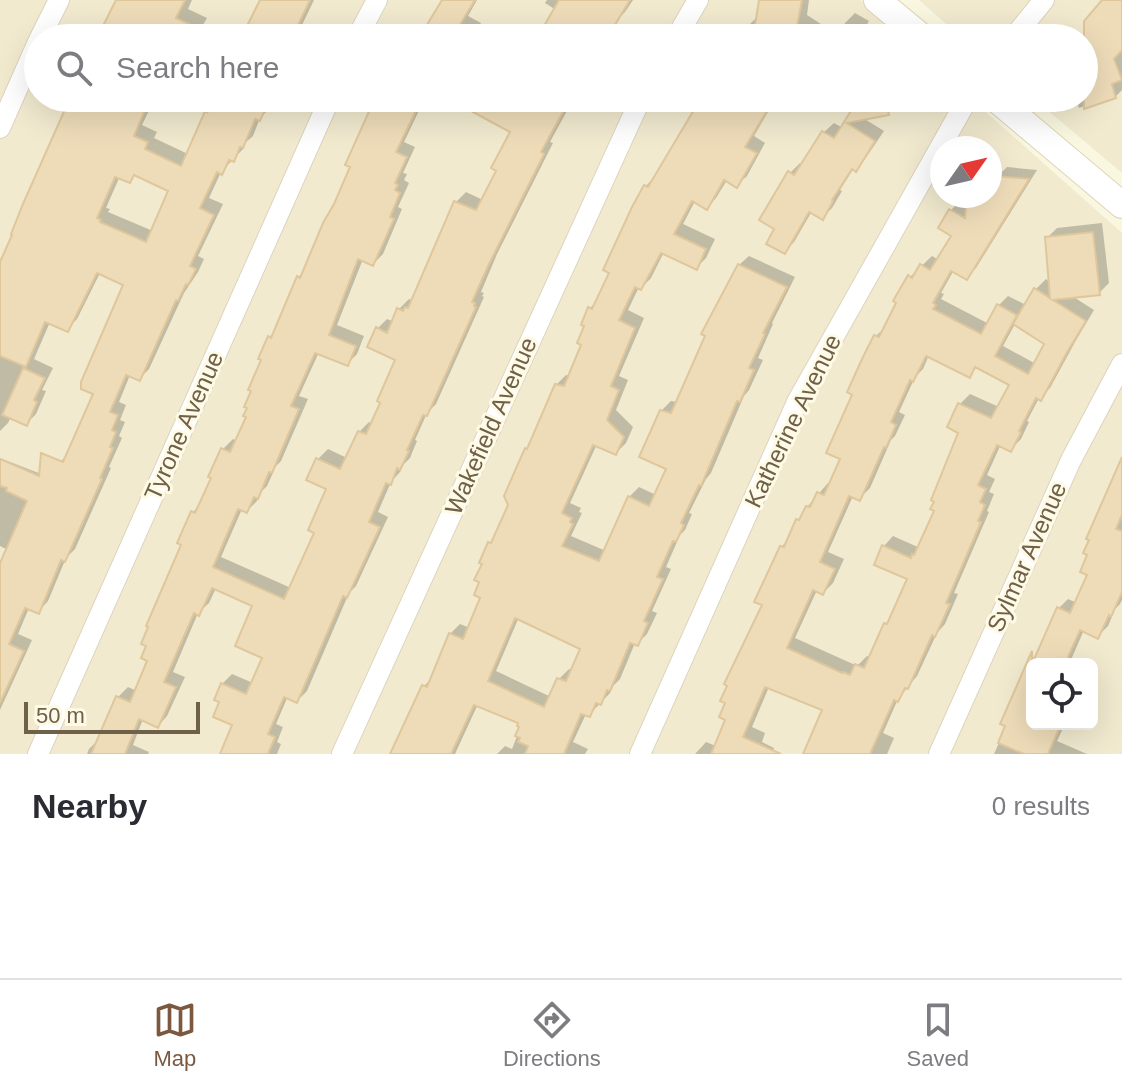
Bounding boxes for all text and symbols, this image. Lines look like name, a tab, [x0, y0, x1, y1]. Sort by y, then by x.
search box	[24, 24, 1098, 112]
icon: search	[52, 46, 96, 90]
text: Search here	[116, 51, 279, 84]
north arrow	[930, 136, 1002, 208]
street label: Katherine Avenue	[739, 330, 846, 512]
street label: Wakefield Avenue	[439, 333, 542, 518]
street label: Tyrone Avenue	[139, 347, 228, 504]
street label: Sylmar Avenue	[981, 478, 1072, 636]
map controls	[1026, 658, 1098, 730]
button: locate	[1026, 658, 1098, 730]
scale bar	[24, 698, 200, 734]
text: 50 m	[36, 703, 85, 728]
text: Nearby	[32, 787, 147, 825]
text: 0 results	[992, 791, 1090, 821]
tab: Map	[153, 998, 197, 1072]
tab: Directions	[503, 998, 601, 1072]
tab: Saved	[907, 998, 969, 1072]

